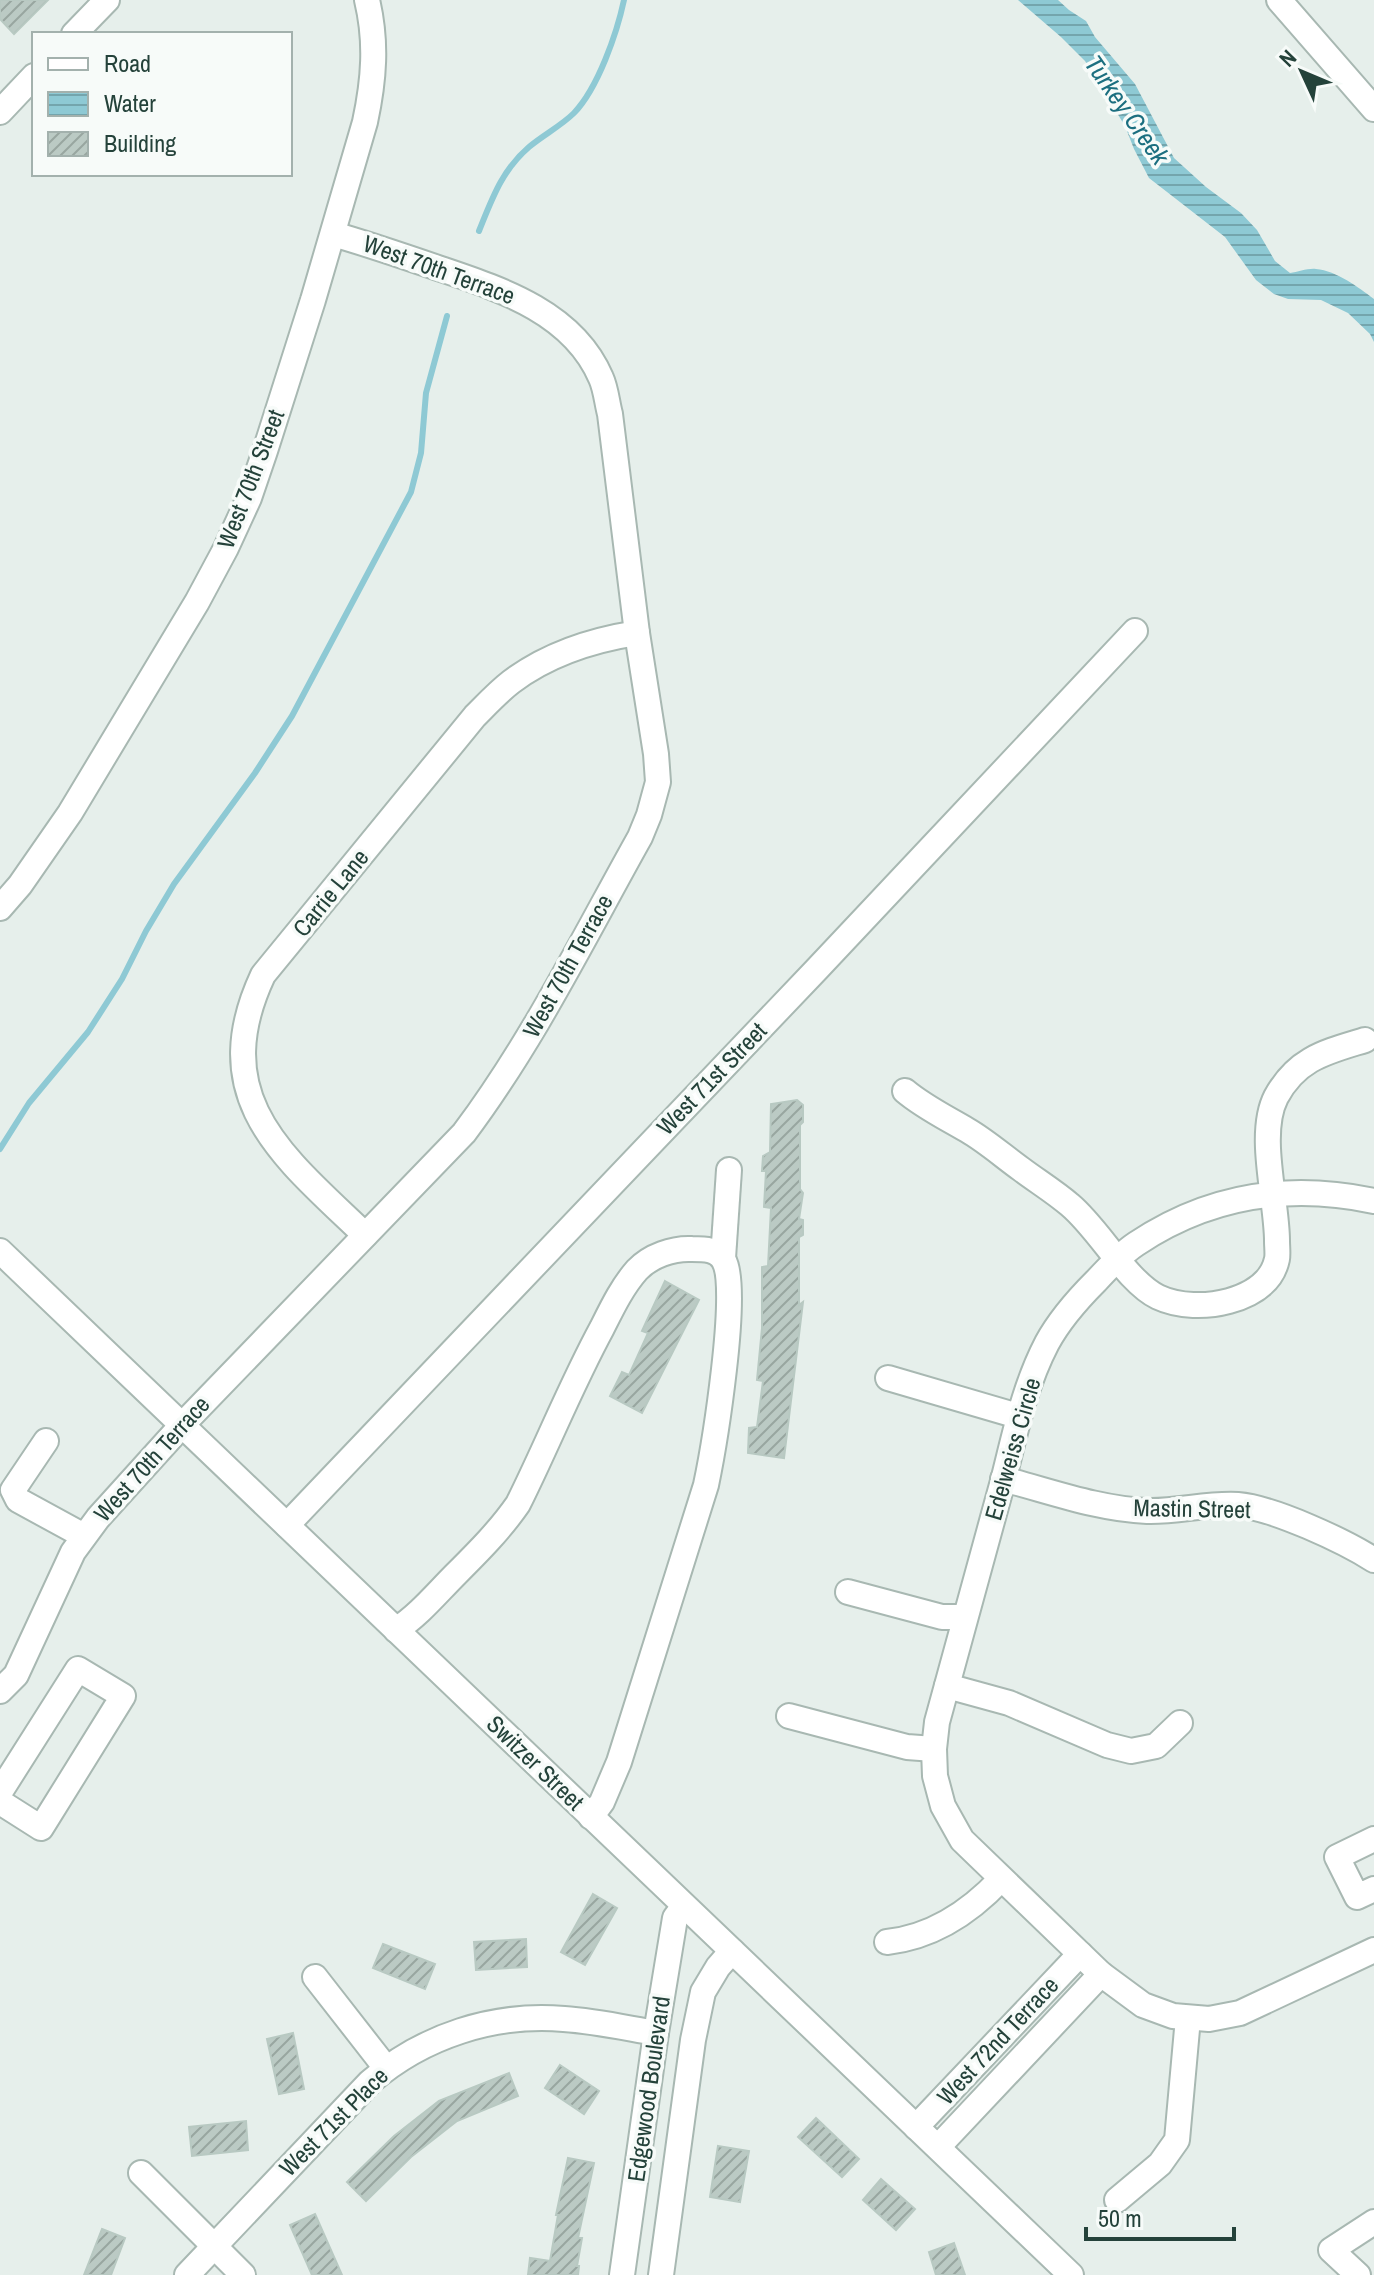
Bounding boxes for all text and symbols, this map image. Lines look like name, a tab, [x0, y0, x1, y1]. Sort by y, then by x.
legend	[32, 32, 292, 176]
north arrow	[1262, 32, 1342, 112]
text: N	[1272, 43, 1303, 73]
text: Road	[104, 47, 151, 79]
water label: Turkey Creek	[1077, 48, 1179, 173]
text: Water	[104, 87, 156, 119]
text: Building	[104, 127, 176, 159]
street label: West 70th Terrace	[359, 227, 520, 311]
street label: West 70th Street	[209, 404, 291, 553]
street label: Carrie Lane	[285, 842, 375, 943]
street label: West 70th Terrace	[515, 888, 620, 1043]
street label: West 71st Street	[649, 1015, 774, 1142]
street label: Edelweiss Circle	[976, 1374, 1048, 1524]
street label: West 70th Terrace	[86, 1389, 216, 1528]
street label: Mastin Street	[1133, 1491, 1251, 1525]
street label: Switzer Street	[480, 1708, 592, 1817]
street label: West 72nd Terrace	[929, 1969, 1065, 2111]
street label: Edgewood Boulevard	[619, 1994, 677, 2184]
street label: West 71st Place	[272, 2060, 395, 2183]
scale bar	[1086, 2191, 1234, 2241]
text: 50 m	[1098, 2202, 1142, 2234]

